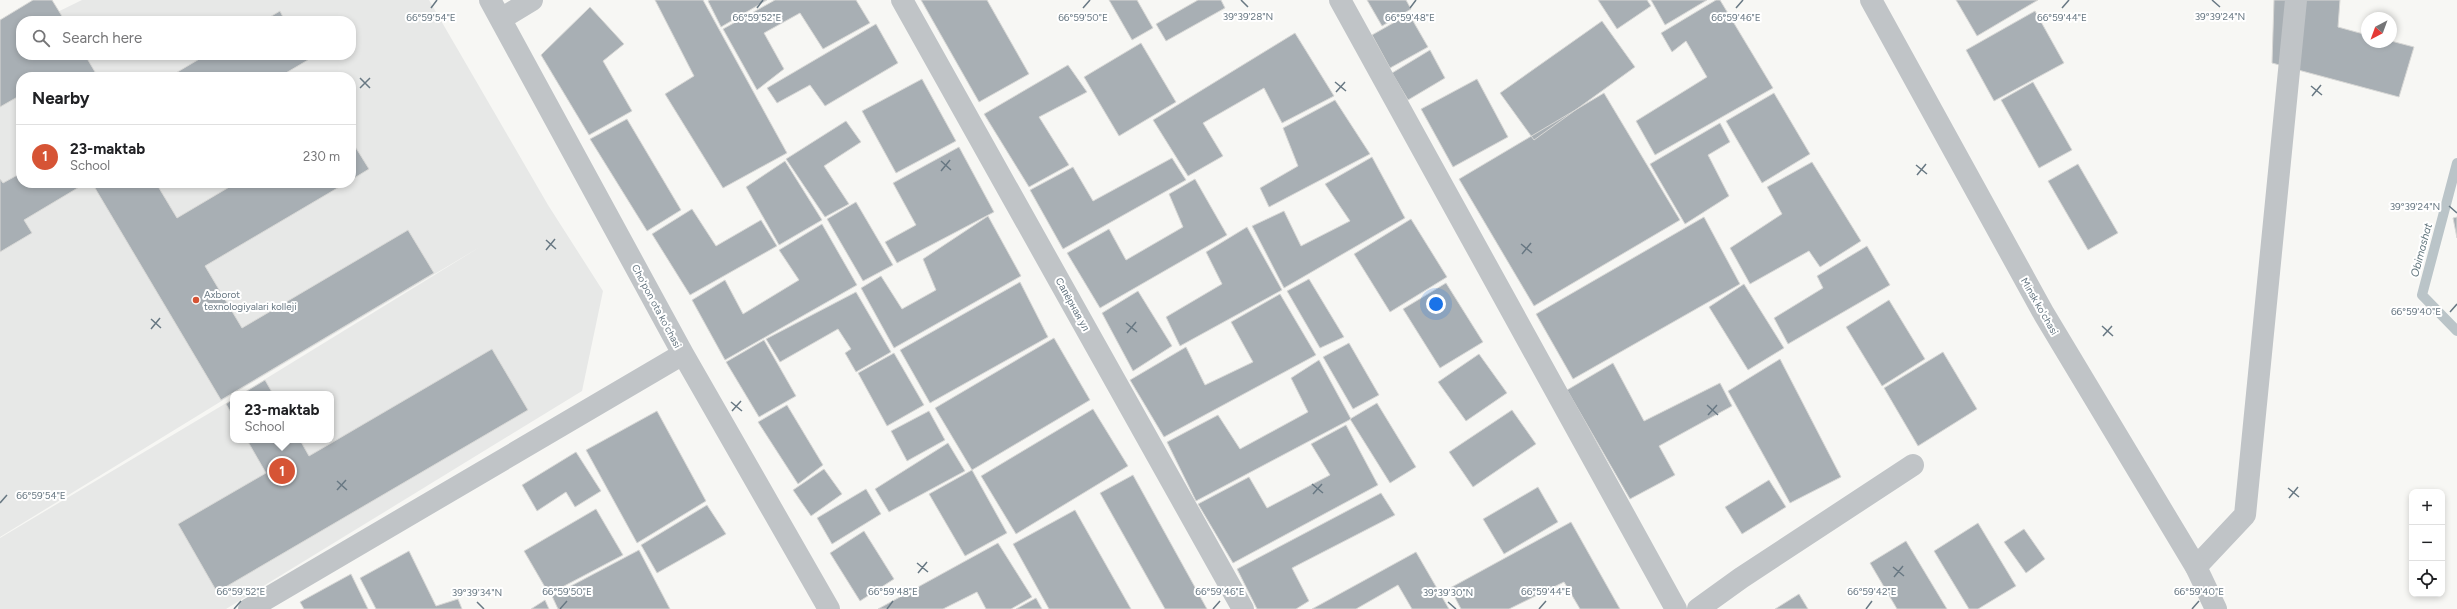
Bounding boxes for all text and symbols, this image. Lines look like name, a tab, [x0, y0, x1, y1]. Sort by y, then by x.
text: 39°39'28"N	[1223, 10, 1273, 23]
text: 39°39'24"N	[2195, 10, 2245, 23]
text: 66°59'54"E	[406, 11, 456, 24]
text: 66°59'52"E	[733, 11, 782, 24]
text: 66°59'50"E	[1058, 11, 1108, 24]
text: 66°59'48"E	[1385, 11, 1435, 24]
text: 66°59'46"E	[1711, 11, 1761, 24]
text: 66°59'44"E	[2037, 11, 2087, 24]
north arrow	[2361, 12, 2397, 48]
search box	[16, 16, 356, 60]
icon: search	[30, 27, 52, 49]
text: Search here	[62, 29, 142, 47]
text: Nearby	[32, 88, 90, 108]
text: 23-maktab	[70, 140, 145, 158]
text: 1	[42, 149, 48, 164]
text: 230 m	[303, 149, 340, 164]
text: School	[70, 158, 110, 173]
text: 39°39'24"N	[2390, 200, 2440, 213]
water label: Obimashat	[2408, 221, 2435, 279]
street label: Cho'pon ota ko'chasi	[629, 262, 684, 350]
street label: Сапёрная ул	[1053, 275, 1093, 333]
street label: Minsk ko'chasi	[2018, 275, 2061, 337]
place label: Axborot texnologiyalari kolleji	[204, 288, 297, 313]
your location	[1426, 294, 1446, 314]
marker: Axborot texnologiyalari kolleji	[191, 295, 201, 305]
text: 66°59'40"E	[2391, 305, 2441, 318]
popup	[230, 391, 334, 443]
text: 23-maktab	[244, 401, 320, 419]
text: School	[244, 419, 285, 434]
pin: 1	[269, 456, 295, 486]
text: 66°59'54"E	[16, 489, 66, 502]
map controls	[2409, 489, 2445, 597]
button: +	[2409, 489, 2445, 525]
button: −	[2409, 525, 2445, 561]
button: locate	[2409, 561, 2445, 597]
text: 66°59'52"E	[217, 585, 266, 598]
text: 66°59'50"E	[542, 585, 592, 598]
text: 66°59'48"E	[868, 585, 918, 598]
text: 66°59'46"E	[1195, 585, 1245, 598]
text: 66°59'44"E	[1521, 585, 1571, 598]
text: 66°59'42"E	[1847, 585, 1897, 598]
text: 66°59'40"E	[2174, 585, 2224, 598]
text: 39°39'34"N	[452, 586, 502, 599]
text: 39°39'30"N	[1423, 586, 1473, 599]

